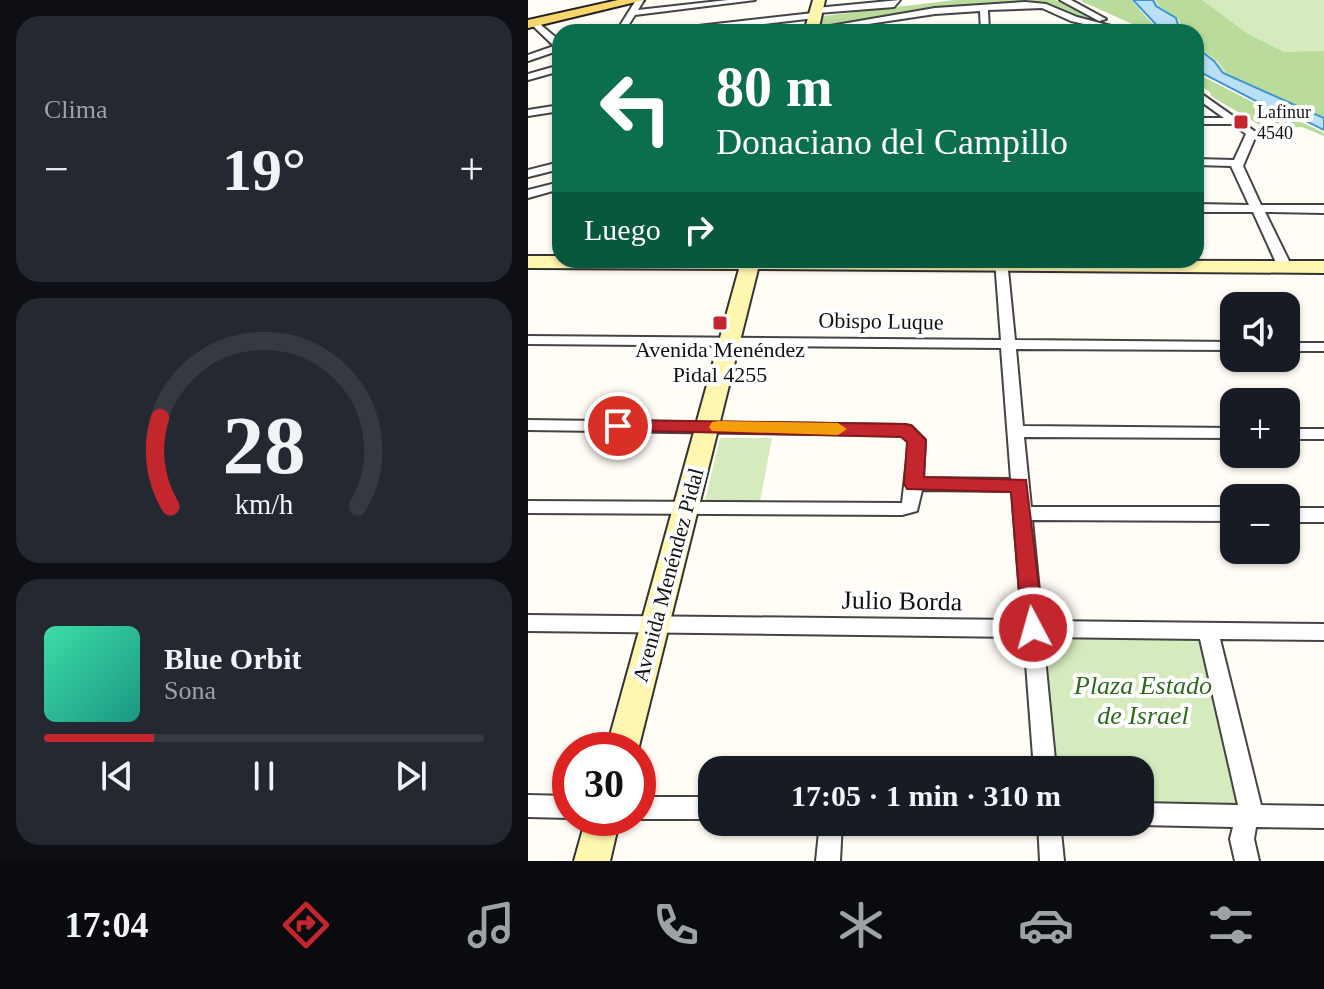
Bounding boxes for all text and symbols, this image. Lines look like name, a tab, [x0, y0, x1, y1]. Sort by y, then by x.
icon: left	[584, 56, 688, 160]
text: 80 m	[716, 56, 833, 118]
text: Clima	[44, 95, 108, 124]
place label: Lafinur 4540	[1257, 102, 1311, 143]
marker: Lafinur 4540	[1232, 113, 1250, 131]
text: Donaciano del Campillo	[716, 122, 1068, 162]
text: 19°	[222, 137, 306, 203]
text: −	[44, 145, 69, 194]
text: +	[459, 145, 484, 194]
icon: right	[677, 208, 721, 252]
text: Luego	[584, 213, 661, 246]
map controls	[1220, 292, 1300, 564]
button: sound	[1220, 292, 1300, 372]
street label: Obispo Luque	[818, 307, 944, 335]
marker: Avenida Menéndez Pidal 4255	[711, 314, 729, 332]
place label: Avenida Menéndez Pidal 4255	[635, 337, 805, 387]
button: +	[1220, 388, 1300, 468]
pin	[584, 392, 652, 460]
text: 28	[222, 398, 306, 490]
icon: arrive	[596, 404, 640, 448]
street label: Avenida Menéndez Pidal	[627, 465, 709, 685]
button: −	[1220, 484, 1300, 564]
text: km/h	[235, 489, 293, 520]
street label: Julio Borda	[841, 585, 963, 617]
position arrow	[991, 586, 1075, 670]
text: Blue Orbit	[164, 642, 302, 675]
park label: Plaza Estado de Israel	[1073, 671, 1212, 730]
text: Sona	[164, 676, 216, 705]
speed limit sign: 30	[552, 732, 656, 836]
icon: previous	[95, 754, 139, 798]
icon: pause	[242, 754, 286, 798]
icon: next	[389, 754, 433, 798]
text: 17:05 · 1 min · 310 m	[791, 779, 1061, 812]
icon: directions	[278, 897, 334, 953]
icon: music	[463, 897, 519, 953]
icon: phone	[648, 897, 704, 953]
icon: climate	[833, 897, 889, 953]
icon: car	[1018, 897, 1074, 953]
icon: filters	[1203, 897, 1259, 953]
text: 17:04	[65, 905, 149, 945]

